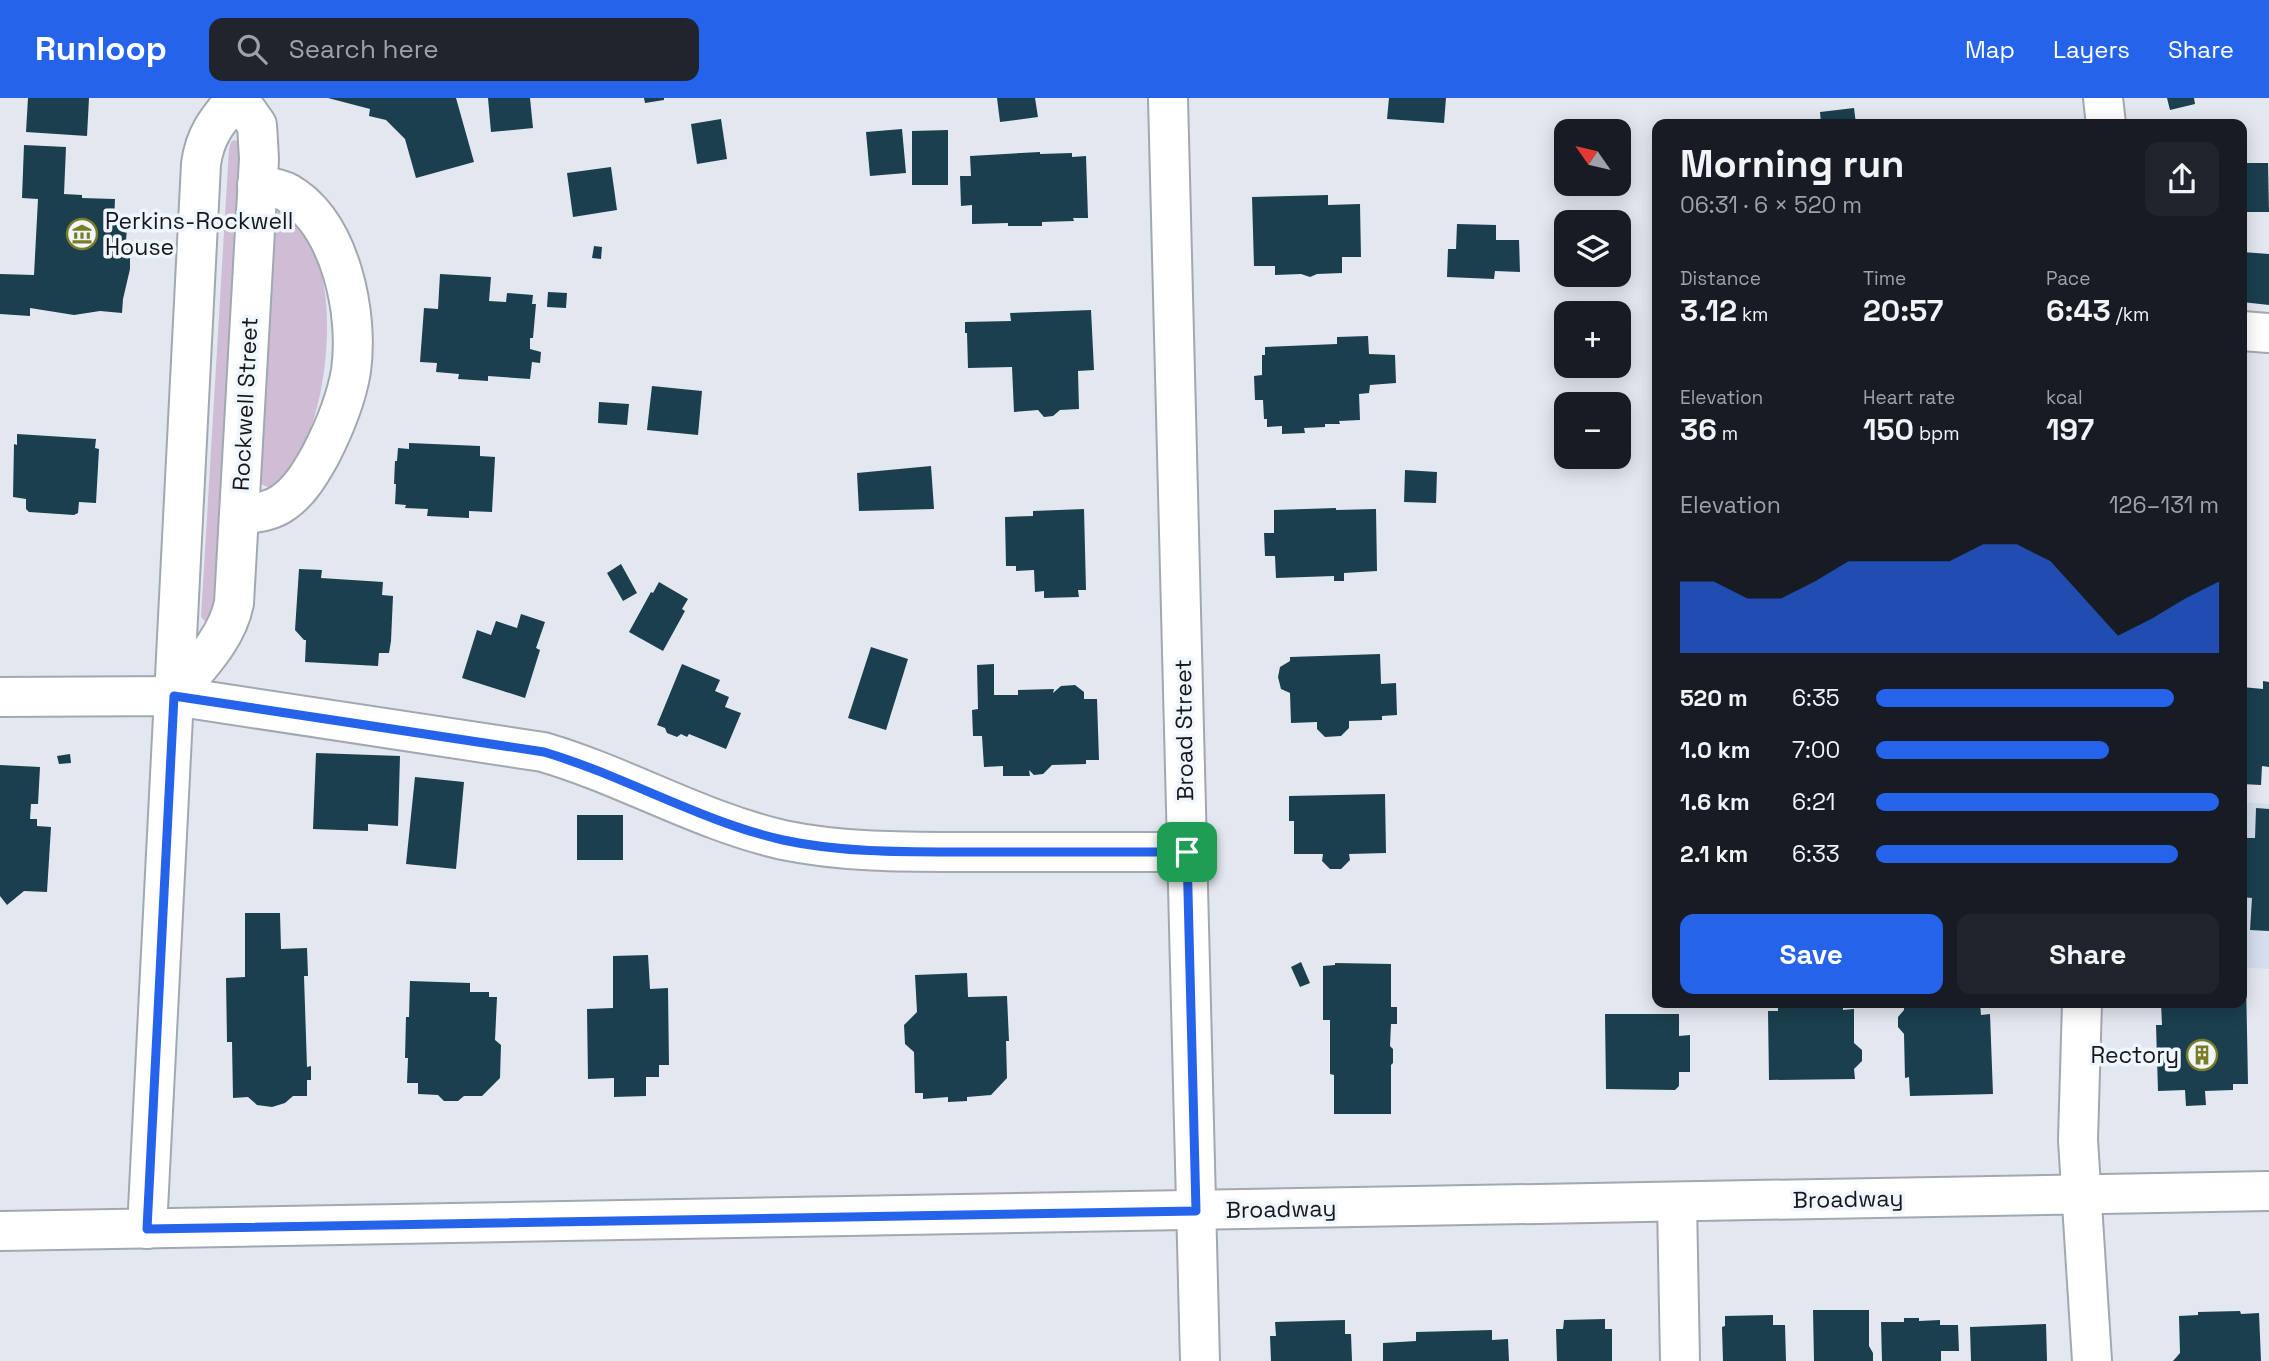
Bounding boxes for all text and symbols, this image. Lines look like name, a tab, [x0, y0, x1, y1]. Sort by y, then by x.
search box	[209, 18, 699, 81]
text: Runloop	[35, 28, 167, 70]
icon: search	[233, 30, 271, 68]
text: Search here	[289, 32, 439, 66]
text: Map	[1965, 34, 2015, 65]
text: Layers	[2053, 34, 2130, 65]
text: Share	[2168, 34, 2234, 65]
north arrow	[1554, 119, 1631, 196]
map controls	[1554, 119, 1631, 469]
text: Morning run	[1680, 140, 1905, 188]
button: share	[2145, 142, 2219, 216]
text: 06:31 · 6 × 520 m	[1680, 190, 1862, 220]
place label: Perkins-Rockwell House	[105, 206, 293, 262]
button: layers	[1554, 210, 1631, 287]
museum icon: Perkins-Rockwell House	[65, 217, 99, 251]
text: Distance	[1680, 266, 1761, 291]
text: Time	[1863, 266, 1906, 291]
text: Pace	[2046, 266, 2090, 291]
text: 3.12	[1680, 291, 1737, 330]
text: 20:57	[1863, 291, 1943, 330]
text: 6:43	[2046, 291, 2111, 330]
button: +	[1554, 301, 1631, 378]
text: km	[1737, 302, 1768, 327]
text: /km	[2111, 302, 2149, 327]
street label: Rockwell Street	[225, 316, 265, 492]
text: Elevation	[1680, 385, 1763, 410]
text: Heart rate	[1863, 385, 1955, 410]
text: kcal	[2046, 385, 2083, 410]
button: −	[1554, 392, 1631, 469]
text: 36	[1680, 410, 1717, 449]
text: 150	[1863, 410, 1914, 449]
text: 197	[2046, 410, 2094, 449]
text: m	[1717, 421, 1738, 446]
text: bpm	[1914, 421, 1960, 446]
text: Elevation	[1680, 490, 1781, 520]
text: 126–131 m	[2109, 490, 2219, 520]
street label: Broad Street	[1168, 659, 1200, 801]
text: 520 m	[1680, 683, 1748, 713]
text: 6:35	[1792, 683, 1840, 713]
text: 1.0 km	[1680, 735, 1750, 765]
text: 7:00	[1792, 735, 1840, 765]
text: 1.6 km	[1680, 787, 1750, 817]
text: 6:21	[1792, 787, 1835, 817]
pin	[1157, 822, 1217, 882]
icon: arrive	[1168, 833, 1206, 871]
text: 2.1 km	[1680, 839, 1748, 869]
text: 6:33	[1792, 839, 1840, 869]
button: Save	[1680, 914, 1943, 994]
button: Share	[1957, 914, 2219, 994]
building icon: Rectory	[2185, 1038, 2219, 1072]
place label: Rectory	[2090, 1040, 2179, 1070]
street label: Broadway	[1792, 1183, 1904, 1215]
street label: Broadway	[1225, 1193, 1337, 1225]

